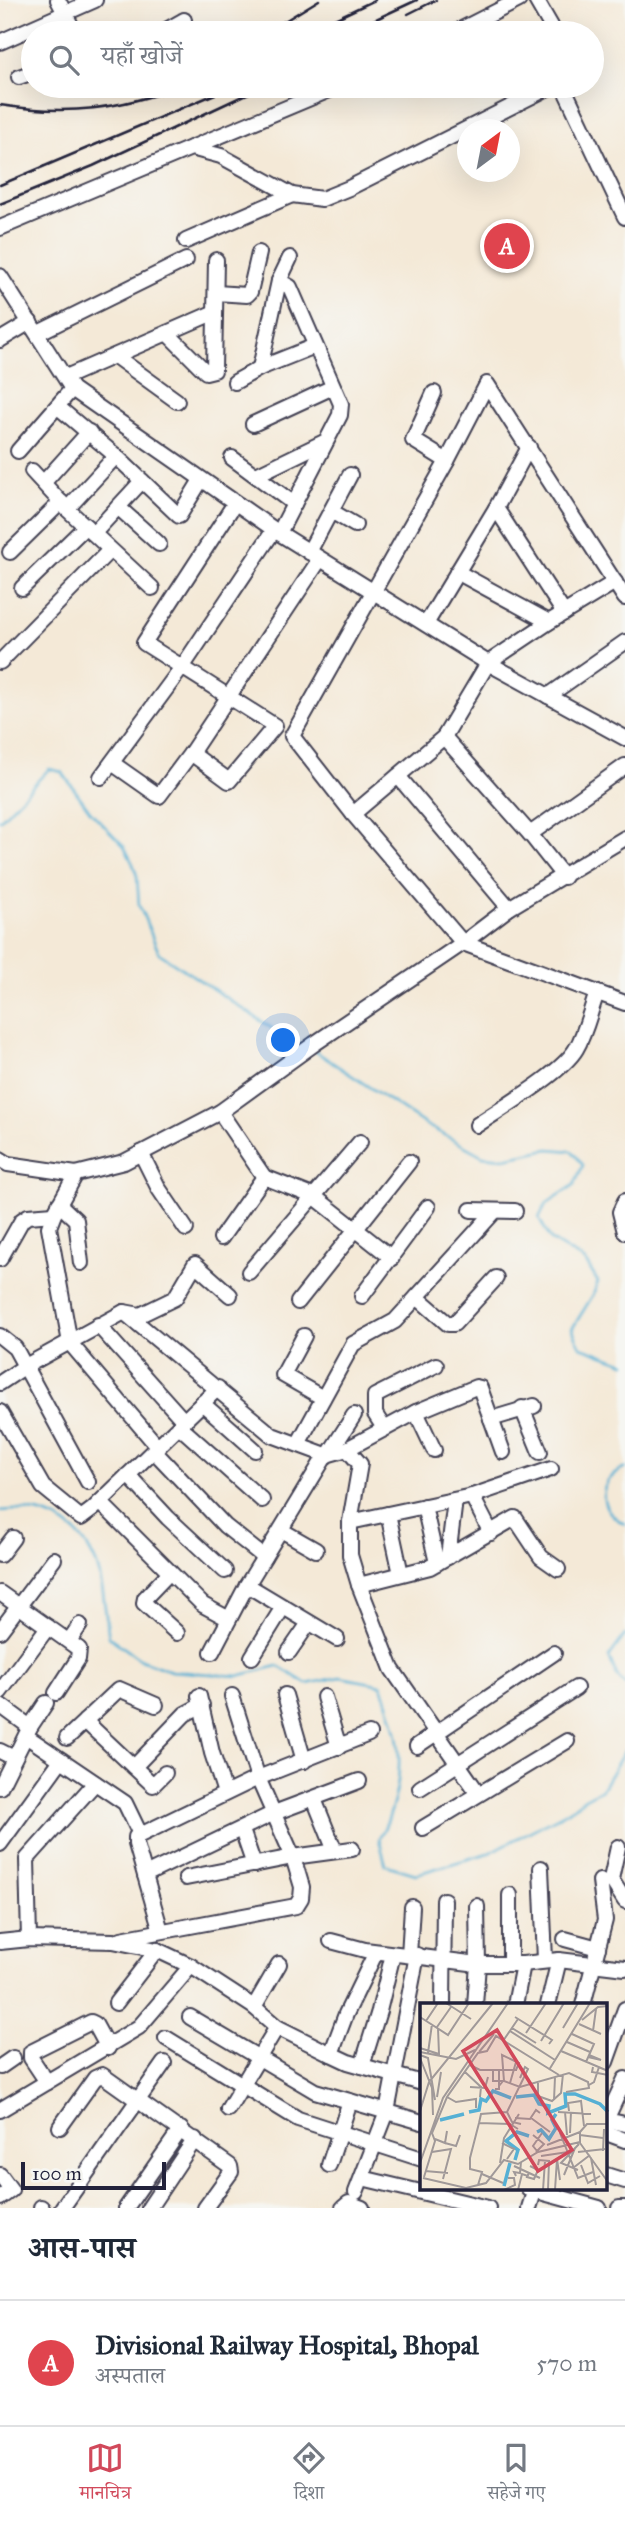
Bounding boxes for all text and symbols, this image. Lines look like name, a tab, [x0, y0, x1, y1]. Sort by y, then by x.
search box	[21, 21, 604, 98]
text: यहाँ खोजें	[101, 39, 183, 71]
icon: search	[45, 41, 83, 79]
north arrow	[457, 119, 520, 182]
pin: A	[484, 220, 530, 272]
your location	[266, 1023, 300, 1057]
inset map	[420, 2003, 608, 2190]
scale bar	[21, 2159, 166, 2191]
text: 100 m	[32, 2162, 82, 2185]
text: आस-पास	[28, 2230, 136, 2266]
text: Divisional Railway Hospital, Bhopal	[95, 2329, 479, 2361]
text: A	[43, 2349, 59, 2377]
text: 570 m	[536, 2349, 597, 2377]
text: अस्पताल	[95, 2361, 165, 2389]
tab: मानचित्र	[80, 2439, 131, 2511]
tab: दिशा	[290, 2439, 328, 2511]
tab: सहेजे गए	[487, 2439, 545, 2511]

